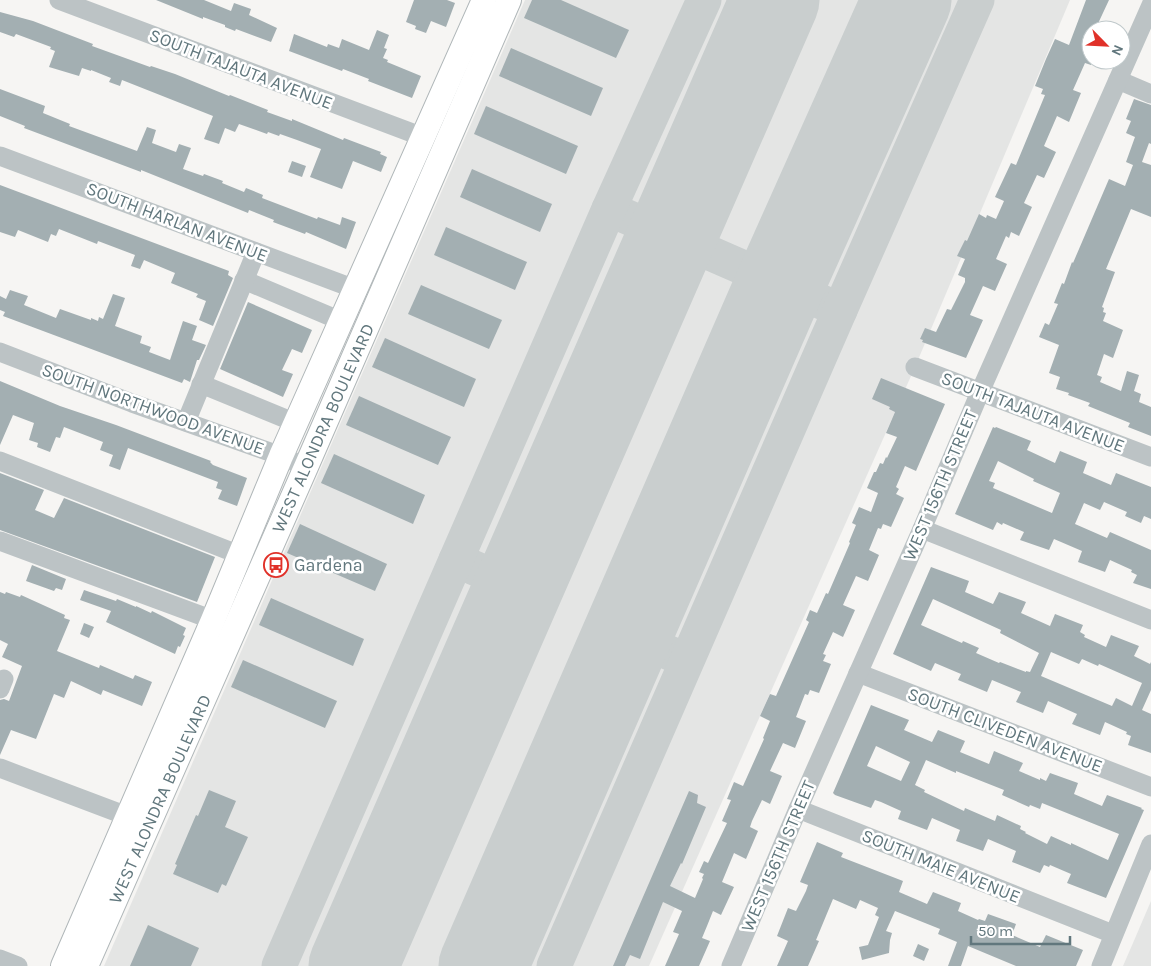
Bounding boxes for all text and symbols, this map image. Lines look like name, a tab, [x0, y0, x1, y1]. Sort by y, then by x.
north arrow	[1081, 20, 1131, 70]
street label: SOUTH TAJAUTA AVENUE	[146, 24, 336, 114]
text: N	[1108, 42, 1127, 58]
street label: SOUTH HARLAN AVENUE	[83, 177, 271, 267]
street label: WEST ALONDRA BOULEVARD	[267, 320, 379, 536]
street label: SOUTH NORTHWOOD AVENUE	[39, 358, 267, 460]
street label: SOUTH TAJAUTA AVENUE	[938, 367, 1128, 457]
street label: WEST 156TH STREET	[898, 406, 982, 564]
bus stop icon: Gardena	[263, 552, 289, 578]
place label: Gardena	[294, 554, 363, 576]
street label: SOUTH CLIVEDEN AVENUE	[904, 683, 1106, 777]
street label: WEST ALONDRA BOULEVARD	[104, 691, 216, 907]
street label: WEST 156TH STREET	[736, 777, 820, 935]
street label: SOUTH MAIE AVENUE	[859, 824, 1023, 908]
scale bar	[971, 914, 1070, 946]
text: 50 m	[978, 922, 1013, 940]

